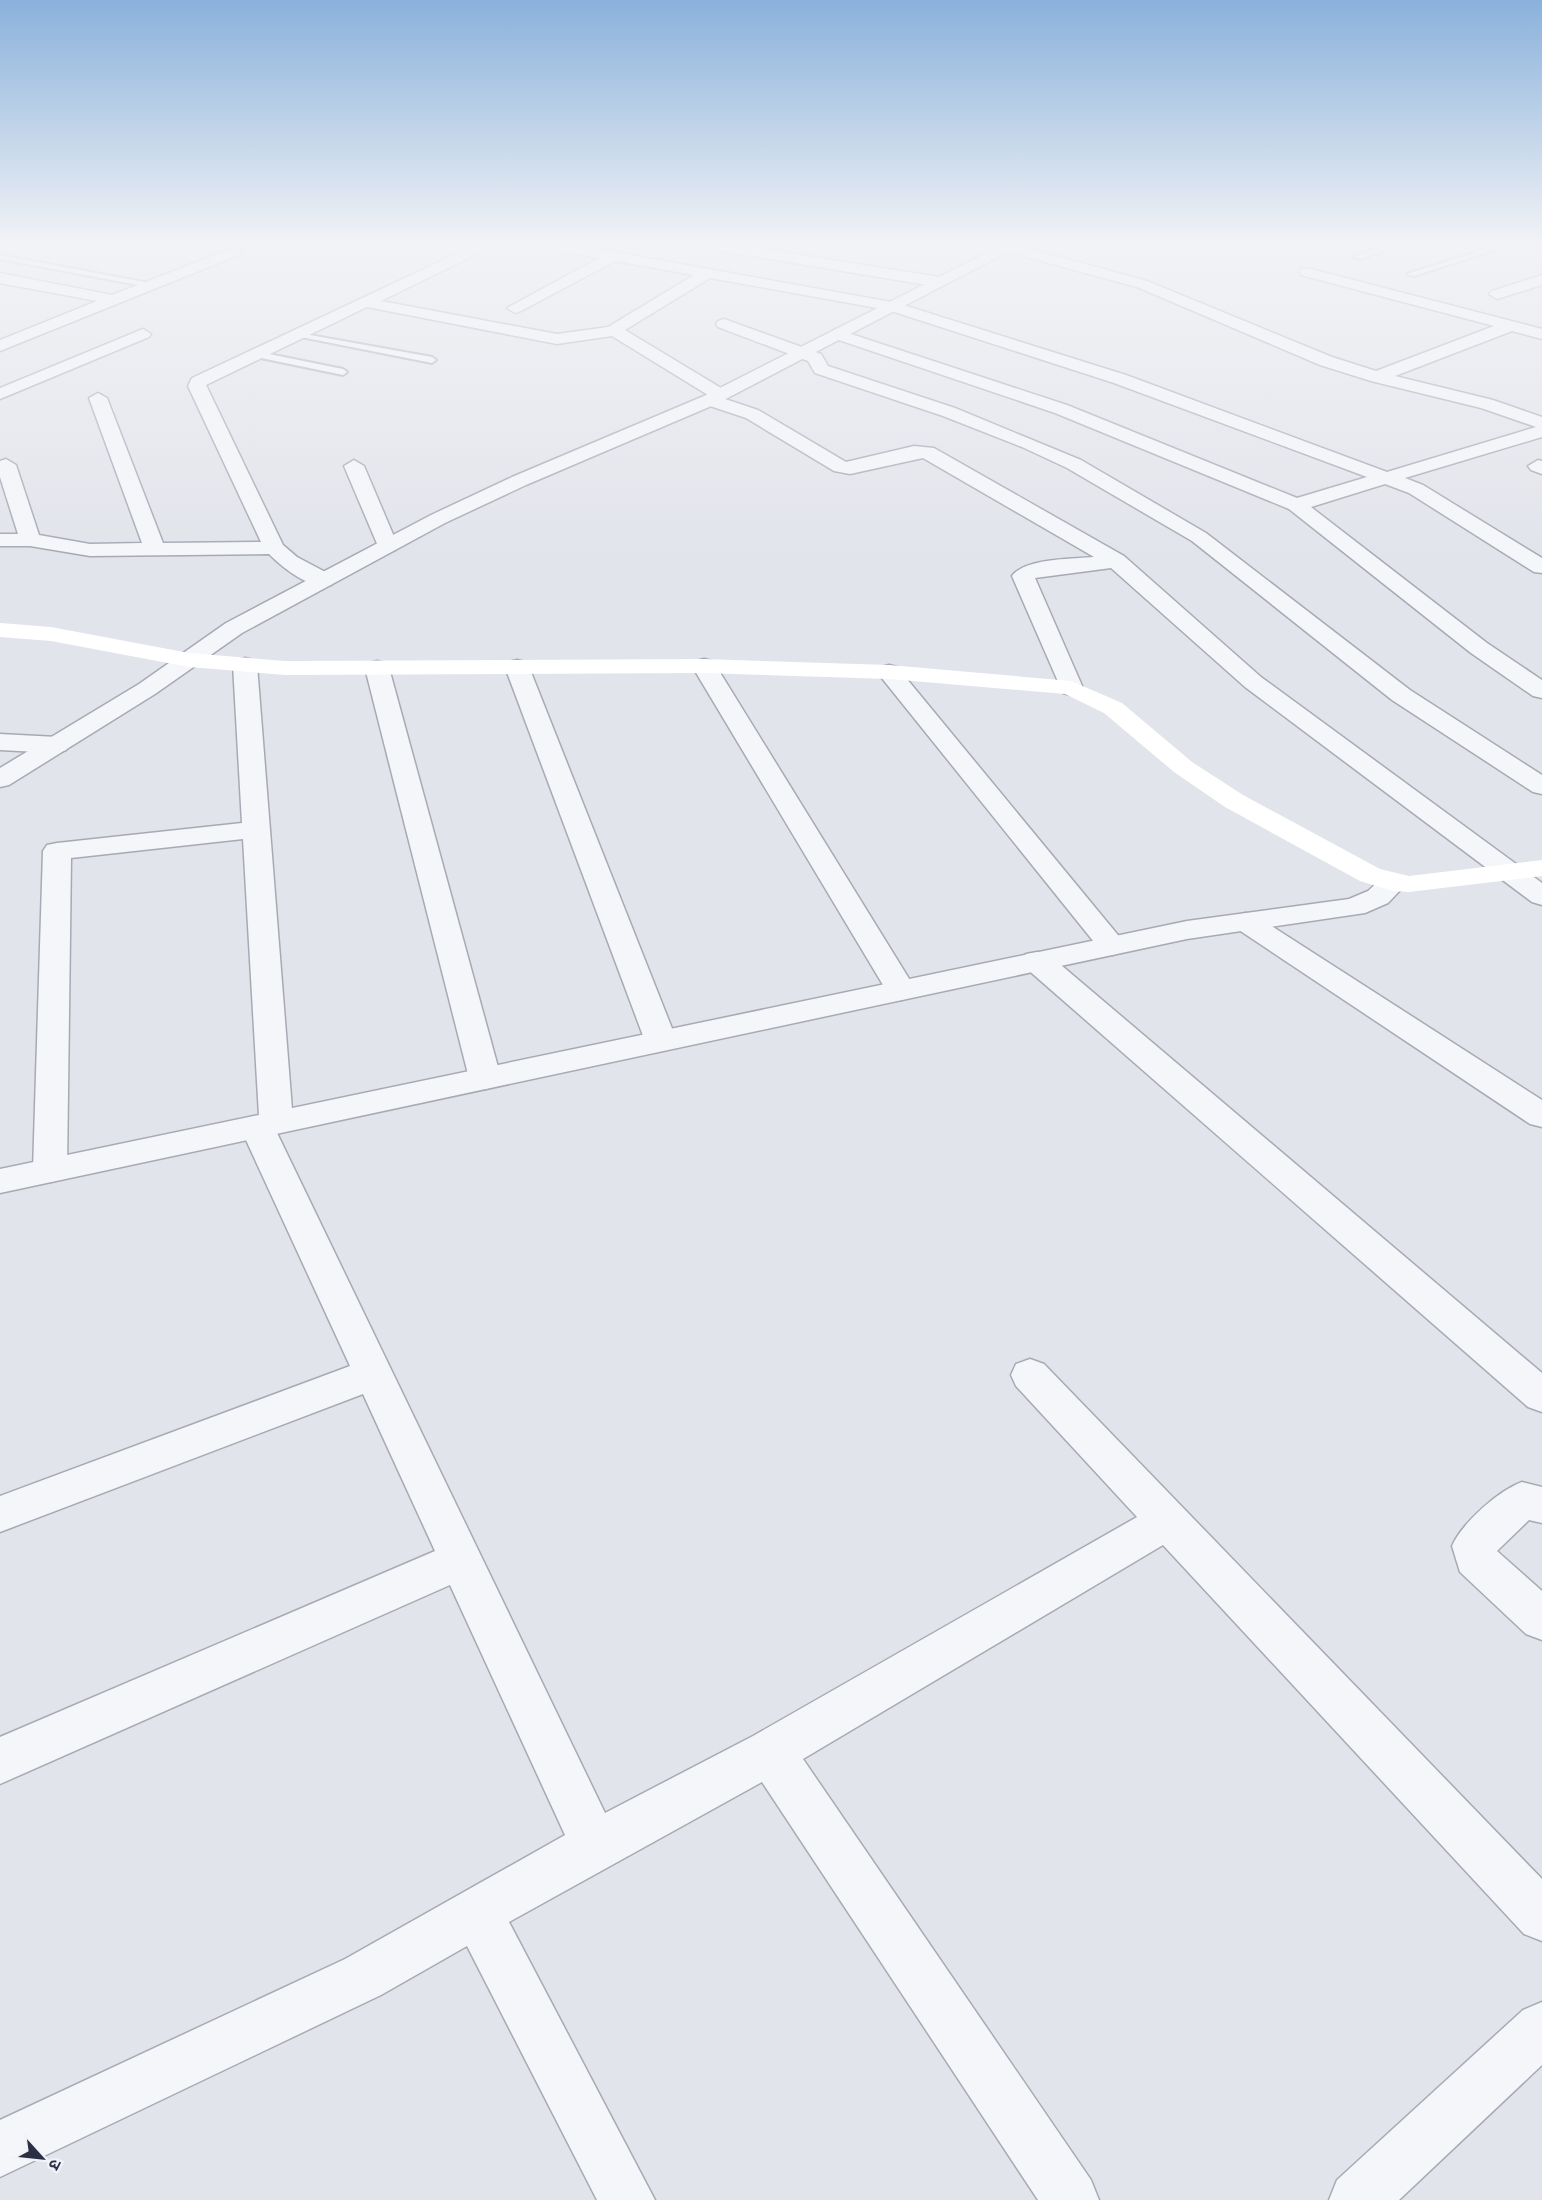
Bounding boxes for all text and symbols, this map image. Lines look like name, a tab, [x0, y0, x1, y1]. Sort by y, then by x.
north arrow	[12, 2128, 72, 2188]
text: उ	[43, 2156, 67, 2175]

